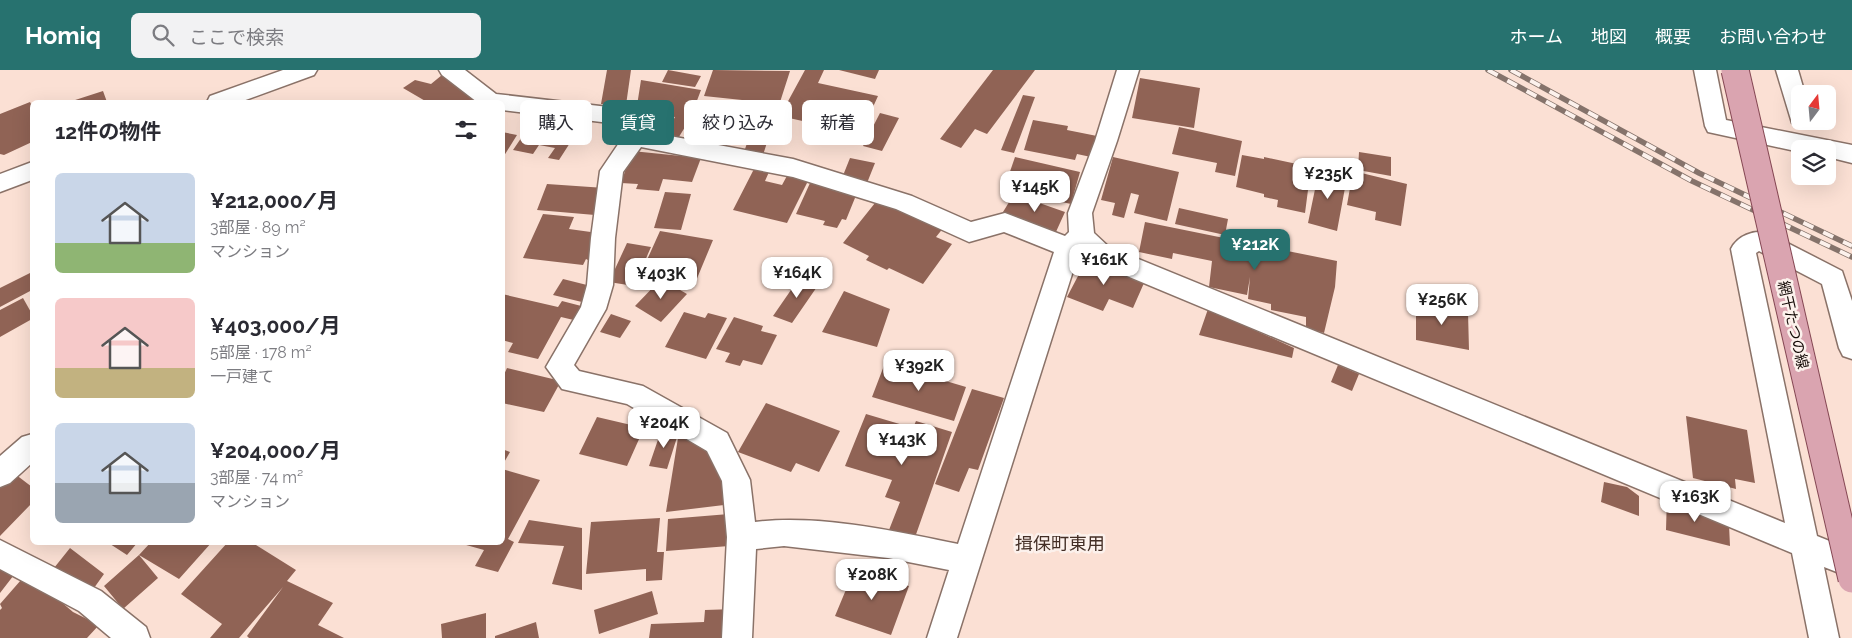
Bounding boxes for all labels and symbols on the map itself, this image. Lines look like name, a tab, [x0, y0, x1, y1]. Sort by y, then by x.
north arrow	[1791, 85, 1836, 130]
pin: ¥235K	[1293, 158, 1363, 200]
pin: ¥145K	[1000, 170, 1070, 213]
pin: ¥212K	[1220, 228, 1290, 271]
pin: ¥161K	[1069, 244, 1139, 286]
pin: ¥164K	[762, 256, 832, 299]
pin: ¥403K	[626, 258, 696, 300]
street label: 網干たつの線	[1774, 279, 1812, 371]
pin: ¥256K	[1407, 284, 1477, 326]
pin: ¥392K	[884, 350, 954, 392]
pin: ¥204K	[629, 406, 699, 449]
pin: ¥143K	[867, 424, 937, 466]
pin: ¥163K	[1660, 480, 1730, 523]
district label: 揖保町東用	[1015, 533, 1105, 554]
pin: ¥208K	[837, 558, 907, 601]

